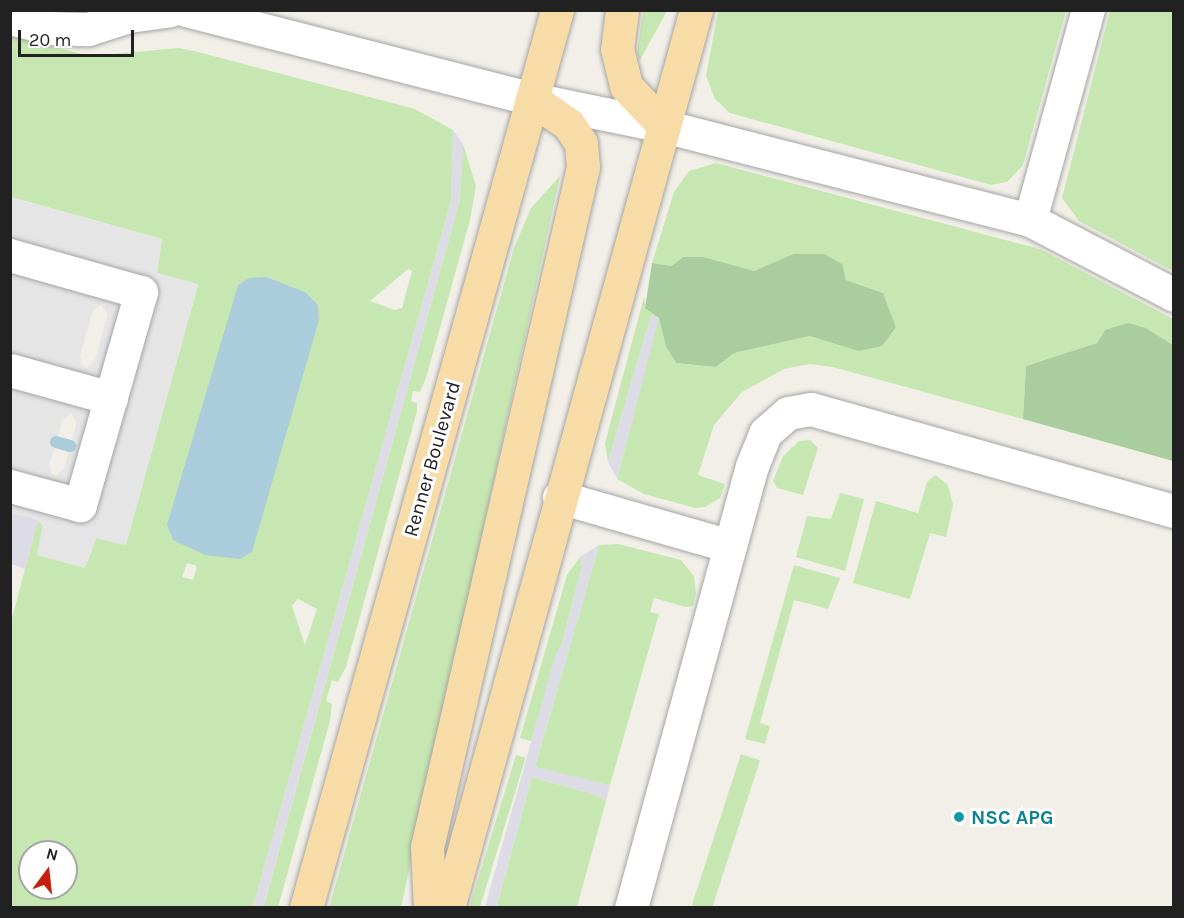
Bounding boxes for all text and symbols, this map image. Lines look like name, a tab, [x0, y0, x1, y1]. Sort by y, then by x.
scale bar	[21, 18, 136, 56]
text: 20 m	[29, 29, 71, 51]
street label: Renner Boulevard	[398, 379, 466, 539]
place label: NSC APG	[971, 805, 1053, 829]
marker: NSC APG	[952, 810, 966, 824]
north arrow	[18, 840, 78, 900]
text: N	[44, 843, 60, 865]

